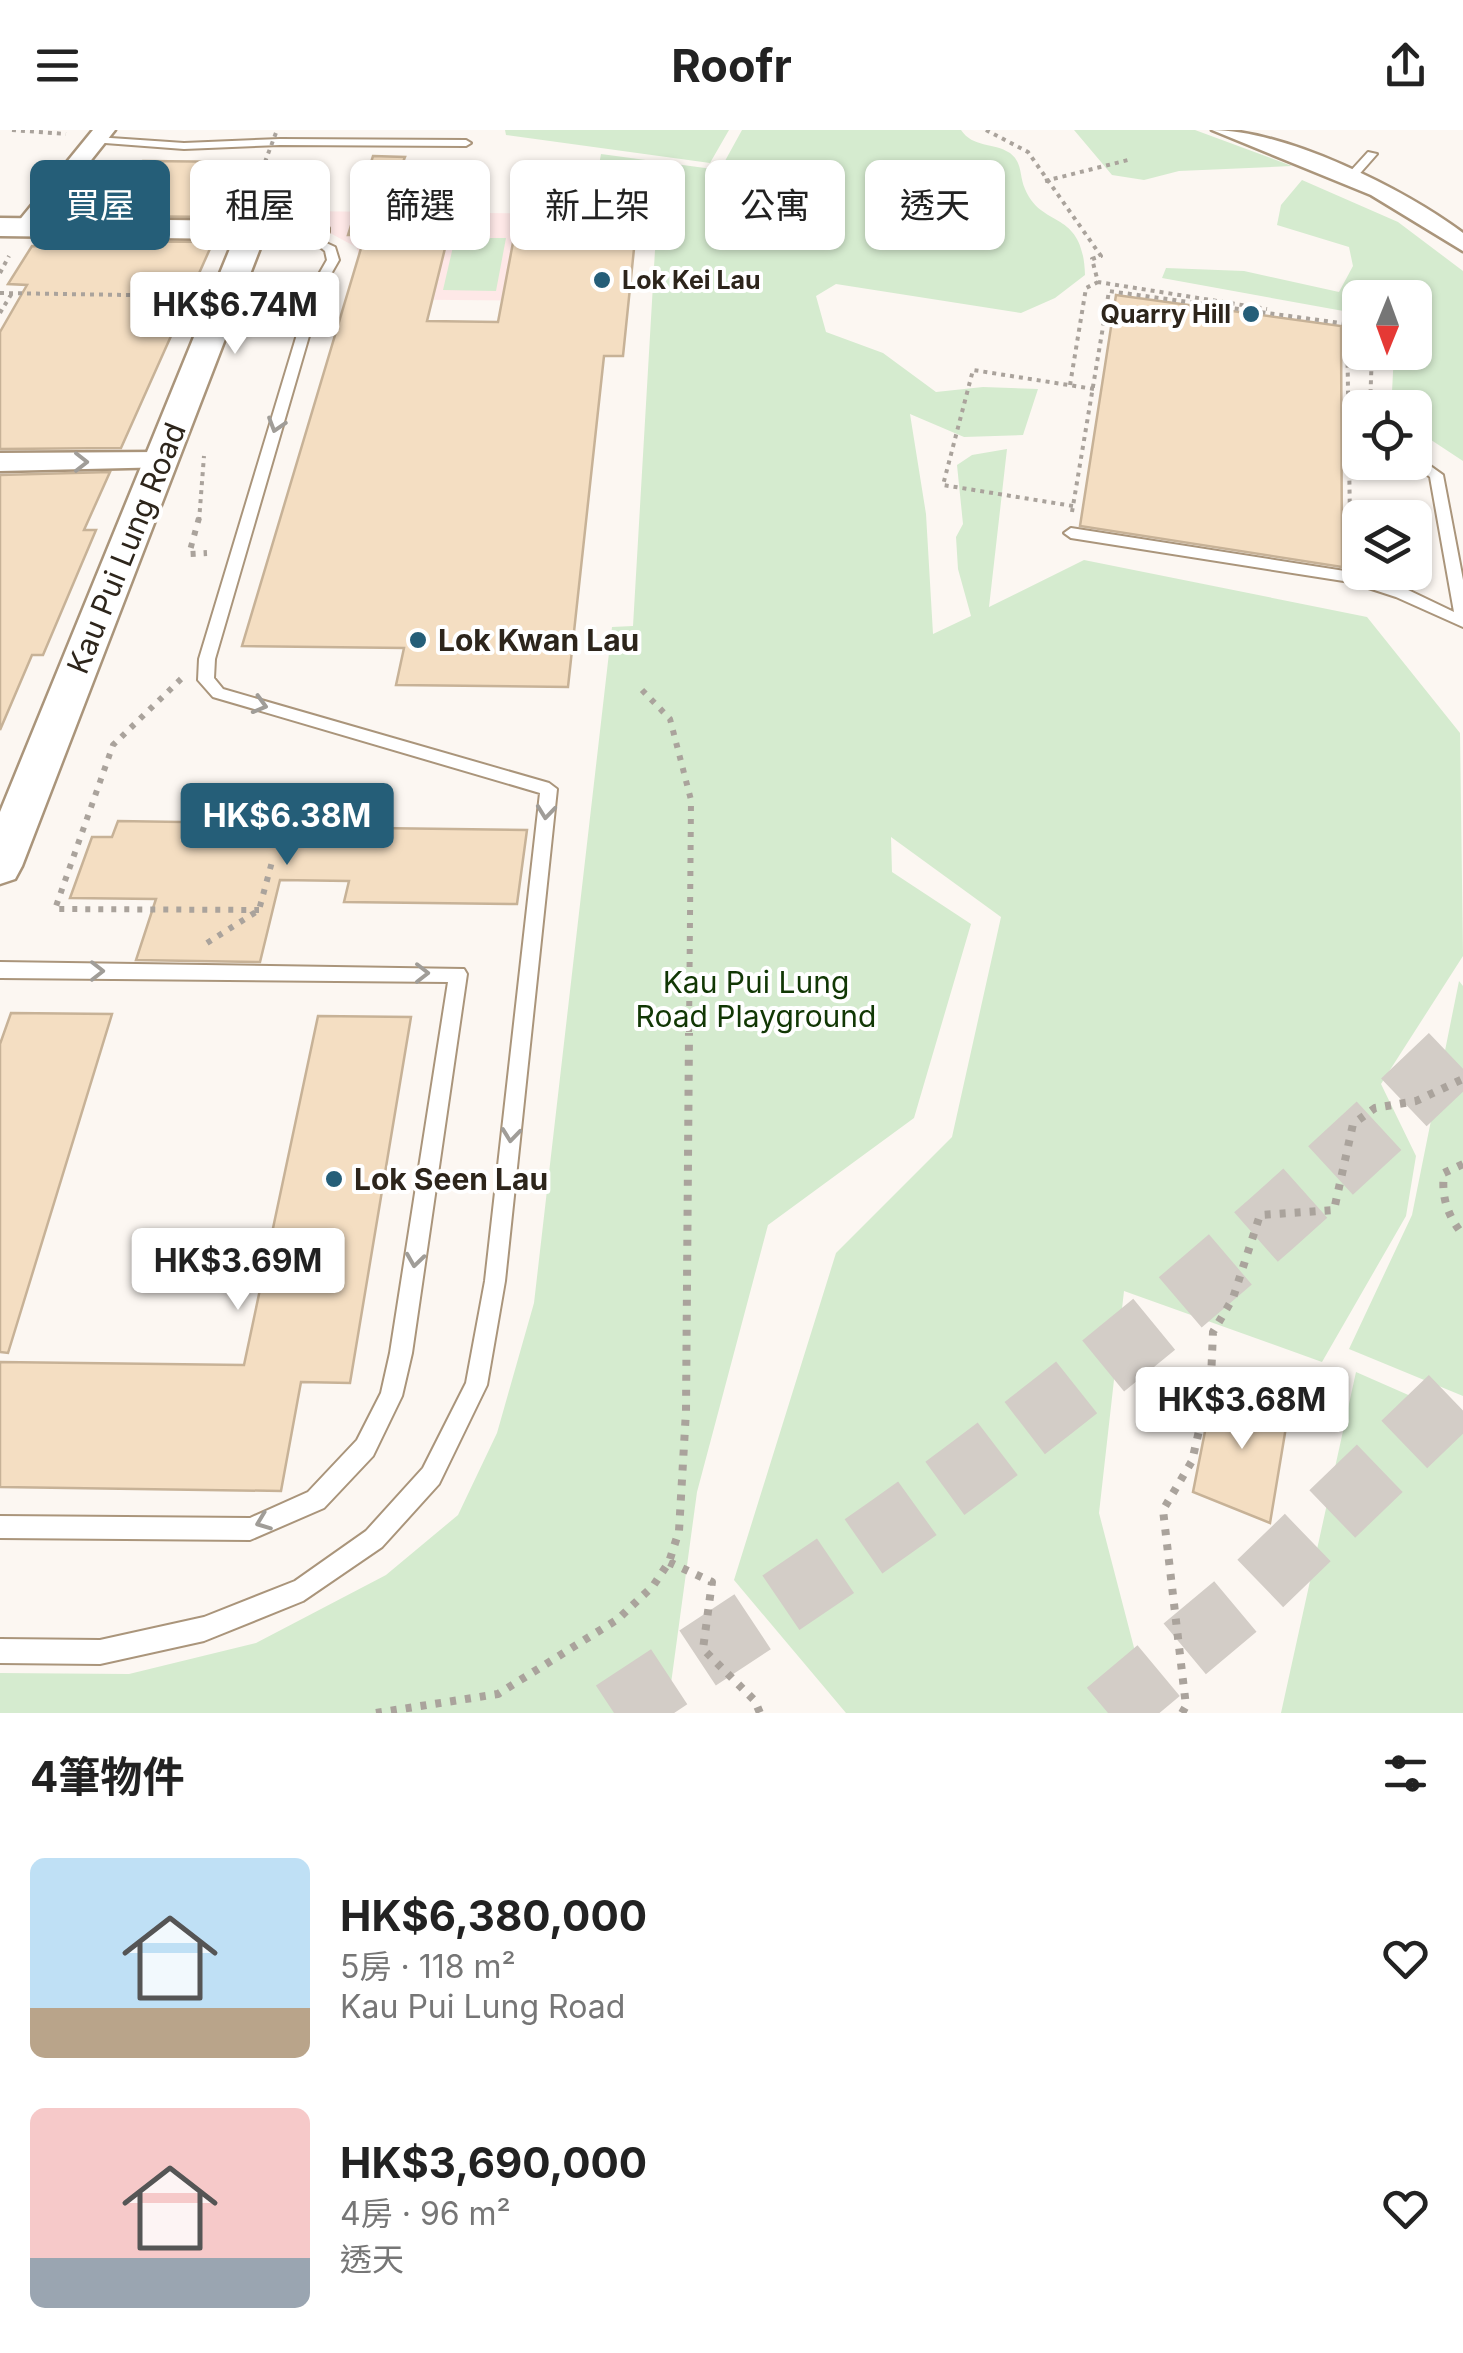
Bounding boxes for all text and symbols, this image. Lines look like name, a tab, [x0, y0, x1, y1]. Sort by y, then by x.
icon: menu	[30, 38, 85, 93]
text: Roofr	[671, 38, 792, 93]
icon: share	[1378, 38, 1433, 93]
chip: 買屋	[30, 160, 170, 250]
chip: 租屋	[190, 160, 330, 250]
chip: 篩選	[350, 160, 490, 250]
chip: 新上架	[510, 160, 685, 250]
chip: 公寓	[705, 160, 845, 250]
chip: 透天	[865, 160, 1005, 250]
place label: Lok Kei Lau	[622, 265, 761, 295]
marker: Lok Kei Lau	[591, 269, 613, 291]
pin: HK$6.74M	[132, 272, 338, 357]
north arrow	[1342, 280, 1432, 370]
map controls	[1342, 280, 1432, 590]
text: HK$6.74M	[152, 285, 318, 324]
place label: Quarry Hill	[1101, 299, 1231, 329]
marker: Quarry Hill	[1240, 303, 1262, 325]
button: locate	[1342, 390, 1432, 480]
one-way arrow	[267, 416, 288, 433]
street label: Kau Pui Lung Road	[59, 417, 193, 679]
one-way arrow	[74, 451, 89, 473]
button: layers	[1342, 500, 1432, 590]
place label: Lok Kwan Lau	[438, 622, 639, 658]
marker: Lok Kwan Lau	[407, 629, 429, 651]
one-way arrow	[250, 693, 267, 714]
pin: HK$6.38M	[184, 783, 390, 868]
text: HK$6.38M	[203, 796, 371, 835]
one-way arrow	[536, 805, 557, 821]
one-way arrow	[90, 960, 106, 982]
one-way arrow	[415, 963, 431, 984]
park label: Kau Pui Lung Road Playground	[636, 964, 876, 1034]
one-way arrow	[501, 1128, 522, 1144]
place label: Lok Seen Lau	[354, 1161, 548, 1197]
marker: Lok Seen Lau	[323, 1168, 345, 1190]
pin: HK$3.69M	[135, 1228, 341, 1313]
text: HK$3.69M	[154, 1241, 322, 1280]
one-way arrow	[405, 1252, 426, 1269]
pin: HK$3.68M	[1139, 1367, 1345, 1452]
text: HK$3.68M	[1158, 1380, 1326, 1419]
one-way arrow	[255, 1511, 273, 1531]
icon: filters	[1378, 1746, 1433, 1801]
text: 4筆物件	[30, 1751, 184, 1802]
text: HK$6,380,000	[340, 1890, 647, 1941]
icon: home	[110, 1898, 230, 2018]
icon: heart	[1378, 1931, 1433, 1986]
text: 5房 · 118 m²	[340, 1947, 516, 1986]
text: Kau Pui Lung Road	[340, 1987, 625, 2026]
text: HK$3,690,000	[340, 2137, 647, 2188]
icon: home	[110, 2148, 230, 2268]
icon: heart	[1378, 2181, 1433, 2236]
text: 4房 · 96 m²	[340, 2194, 511, 2233]
text: 透天	[340, 2240, 404, 2279]

